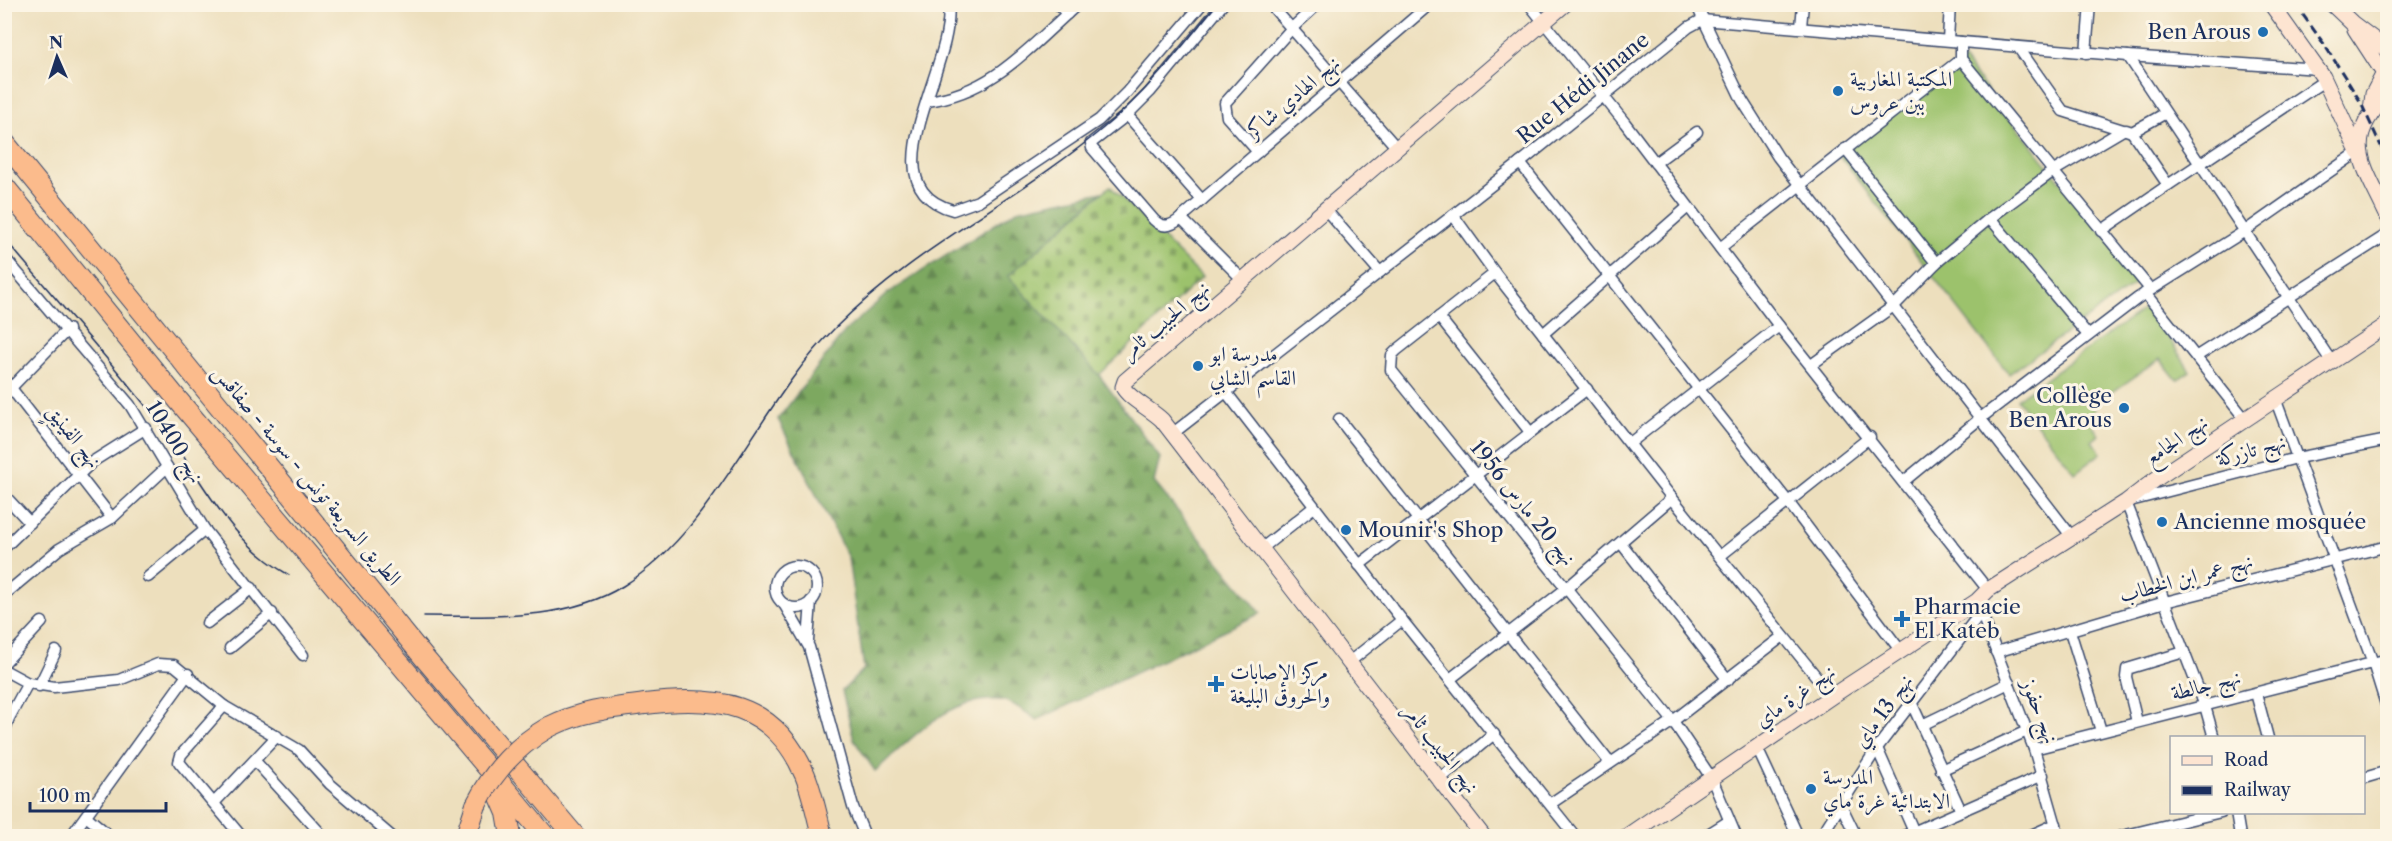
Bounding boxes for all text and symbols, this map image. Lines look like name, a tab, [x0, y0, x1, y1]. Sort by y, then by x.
place label: Ben Arous	[2148, 19, 2251, 44]
marker: Ben Arous	[2256, 25, 2270, 39]
north arrow	[27, 27, 87, 87]
street label: Rue Hédi Jinane	[1512, 27, 1654, 149]
text: N	[49, 32, 64, 52]
street label: نهج الهادي شاكر	[1239, 50, 1349, 150]
place label: المكتبة المغاربية ببن عروس	[1850, 66, 1952, 118]
marker: المكتبة المغاربية ببن عروس	[1831, 84, 1845, 98]
street label: نهج الحبيب ثامر	[1115, 275, 1219, 369]
place label: مدرسة ابو القاسم الشابي	[1208, 341, 1296, 399]
street label: الطريق السريعة تونس - سوسة - صفاقس	[206, 359, 407, 591]
marker: مدرسة ابو القاسم الشابي	[1191, 359, 1205, 373]
place label: Collège Ben Arous	[2009, 383, 2112, 432]
street label: نهج 10400	[135, 396, 210, 491]
street label: نهج الفينيقٍ	[35, 399, 107, 478]
marker: Collège Ben Arous	[2117, 401, 2131, 415]
street label: نهج الجامع	[2139, 409, 2216, 476]
street label: نهج تازركة	[2212, 428, 2290, 478]
street label: نهج 20 مارس 1956	[1460, 435, 1581, 575]
place label: Ancienne mosquée	[2173, 509, 2366, 534]
marker: Ancienne mosquée	[2155, 515, 2169, 529]
place label: Mounir's Shop	[1358, 517, 1504, 542]
marker: Mounir's Shop	[1339, 523, 1353, 537]
street label: نهج عمر ابن الخطاب	[2116, 548, 2257, 614]
place label: Pharmacie El Kateb	[1914, 594, 2021, 643]
marker: Pharmacie El Kateb	[1895, 612, 1909, 626]
place label: مركز الإصابات والحروق البليغة	[1230, 659, 1330, 709]
street label: نهج غرة ماي	[1750, 659, 1844, 738]
street label: نهج جالطة	[2168, 664, 2245, 712]
street label: نهج 13 ماي	[1847, 669, 1923, 757]
street label: نهج حفوز	[2009, 673, 2064, 749]
marker: مركز الإصابات والحروق البليغة	[1207, 675, 1225, 693]
street label: نهج الحبيب ثامر	[1393, 697, 1485, 802]
legend	[2170, 736, 2365, 814]
text: Road	[2224, 749, 2269, 771]
place label: المدرسة الابتدائية غرة ماي	[1823, 764, 1950, 817]
scale bar	[30, 775, 166, 813]
text: Railway	[2224, 779, 2292, 801]
marker: المدرسة الابتدائية غرة ماي	[1804, 782, 1818, 796]
text: 100 m	[39, 785, 91, 807]

